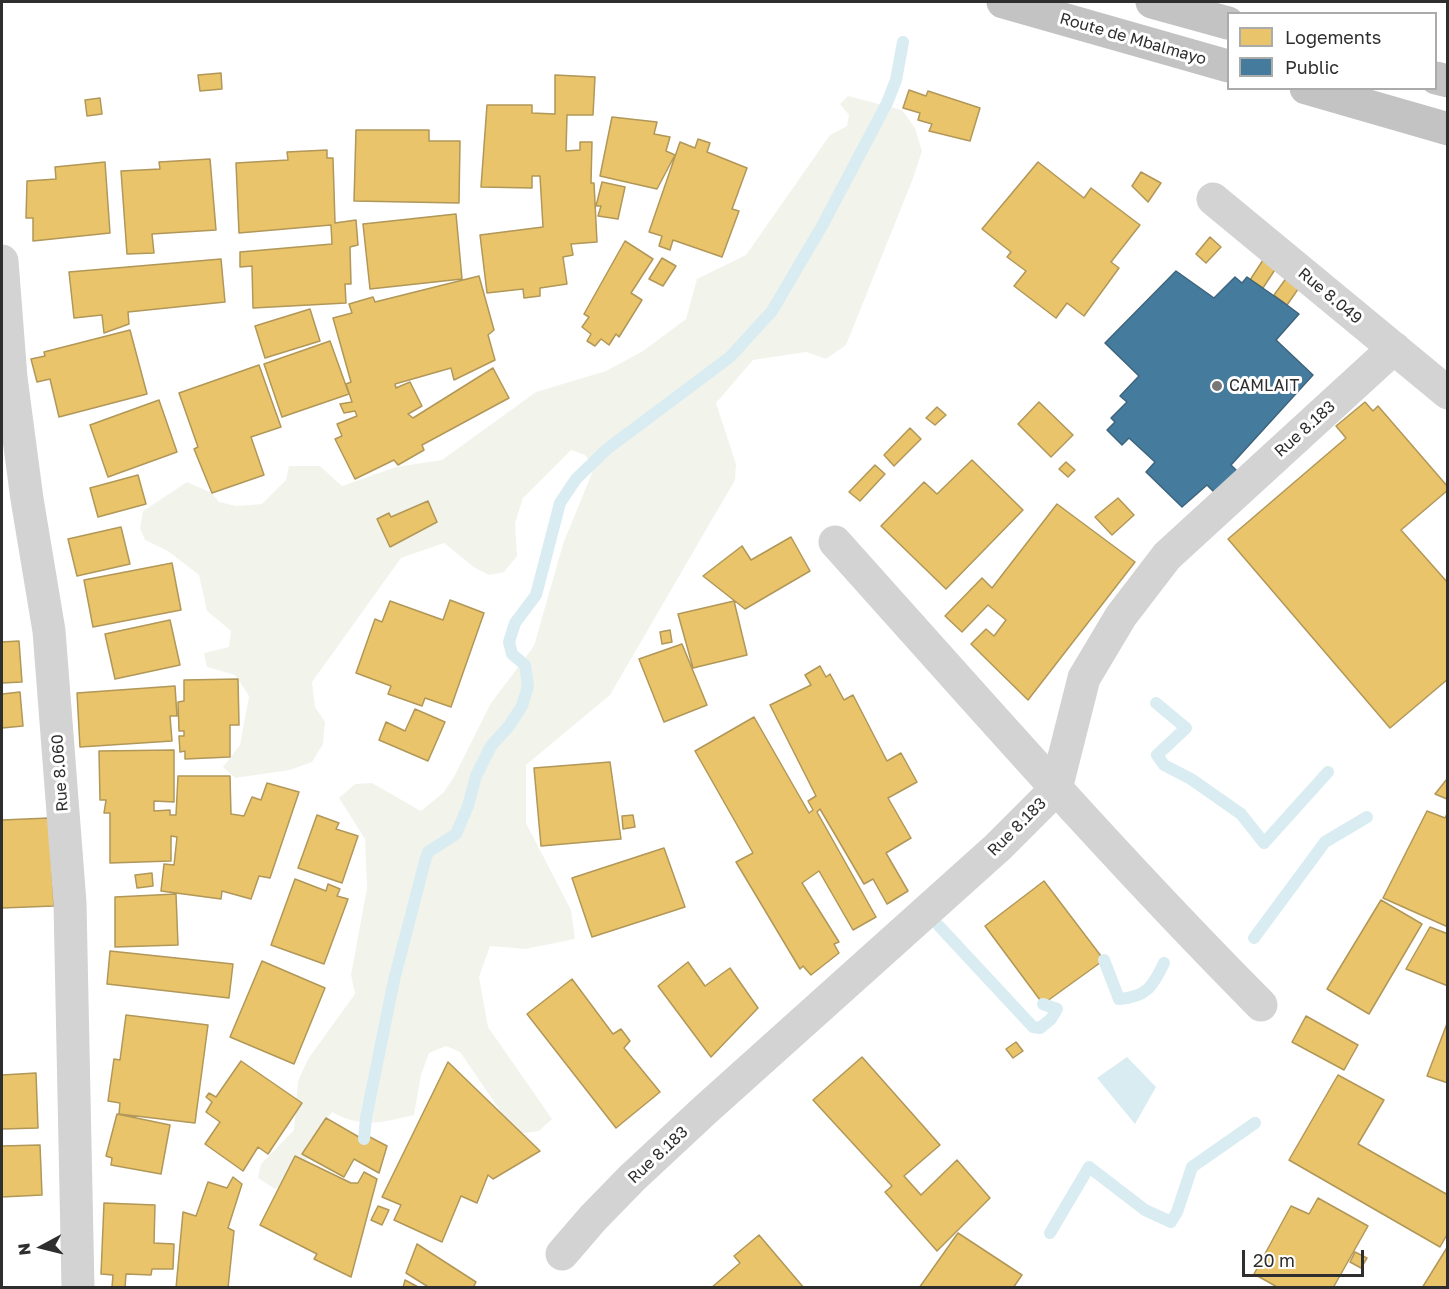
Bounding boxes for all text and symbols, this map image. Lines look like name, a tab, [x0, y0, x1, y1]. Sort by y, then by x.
street label: Route de Mbalmayo	[1057, 9, 1209, 69]
legend	[1227, 12, 1437, 90]
text: Logements	[1285, 26, 1381, 48]
text: Public	[1285, 56, 1339, 78]
street label: Rue 8.049	[1294, 264, 1366, 328]
place label: CAMLAIT	[1229, 376, 1299, 396]
marker: CAMLAIT	[1210, 379, 1224, 393]
street label: Rue 8.183	[1271, 397, 1339, 461]
street label: Rue 8.060	[48, 734, 72, 812]
street label: Rue 8.183	[984, 794, 1050, 860]
street label: Rue 8.183	[624, 1122, 692, 1188]
north arrow	[12, 1217, 72, 1277]
scale bar	[1245, 1238, 1366, 1276]
text: N	[13, 1242, 35, 1256]
text: 20 m	[1253, 1249, 1295, 1271]

